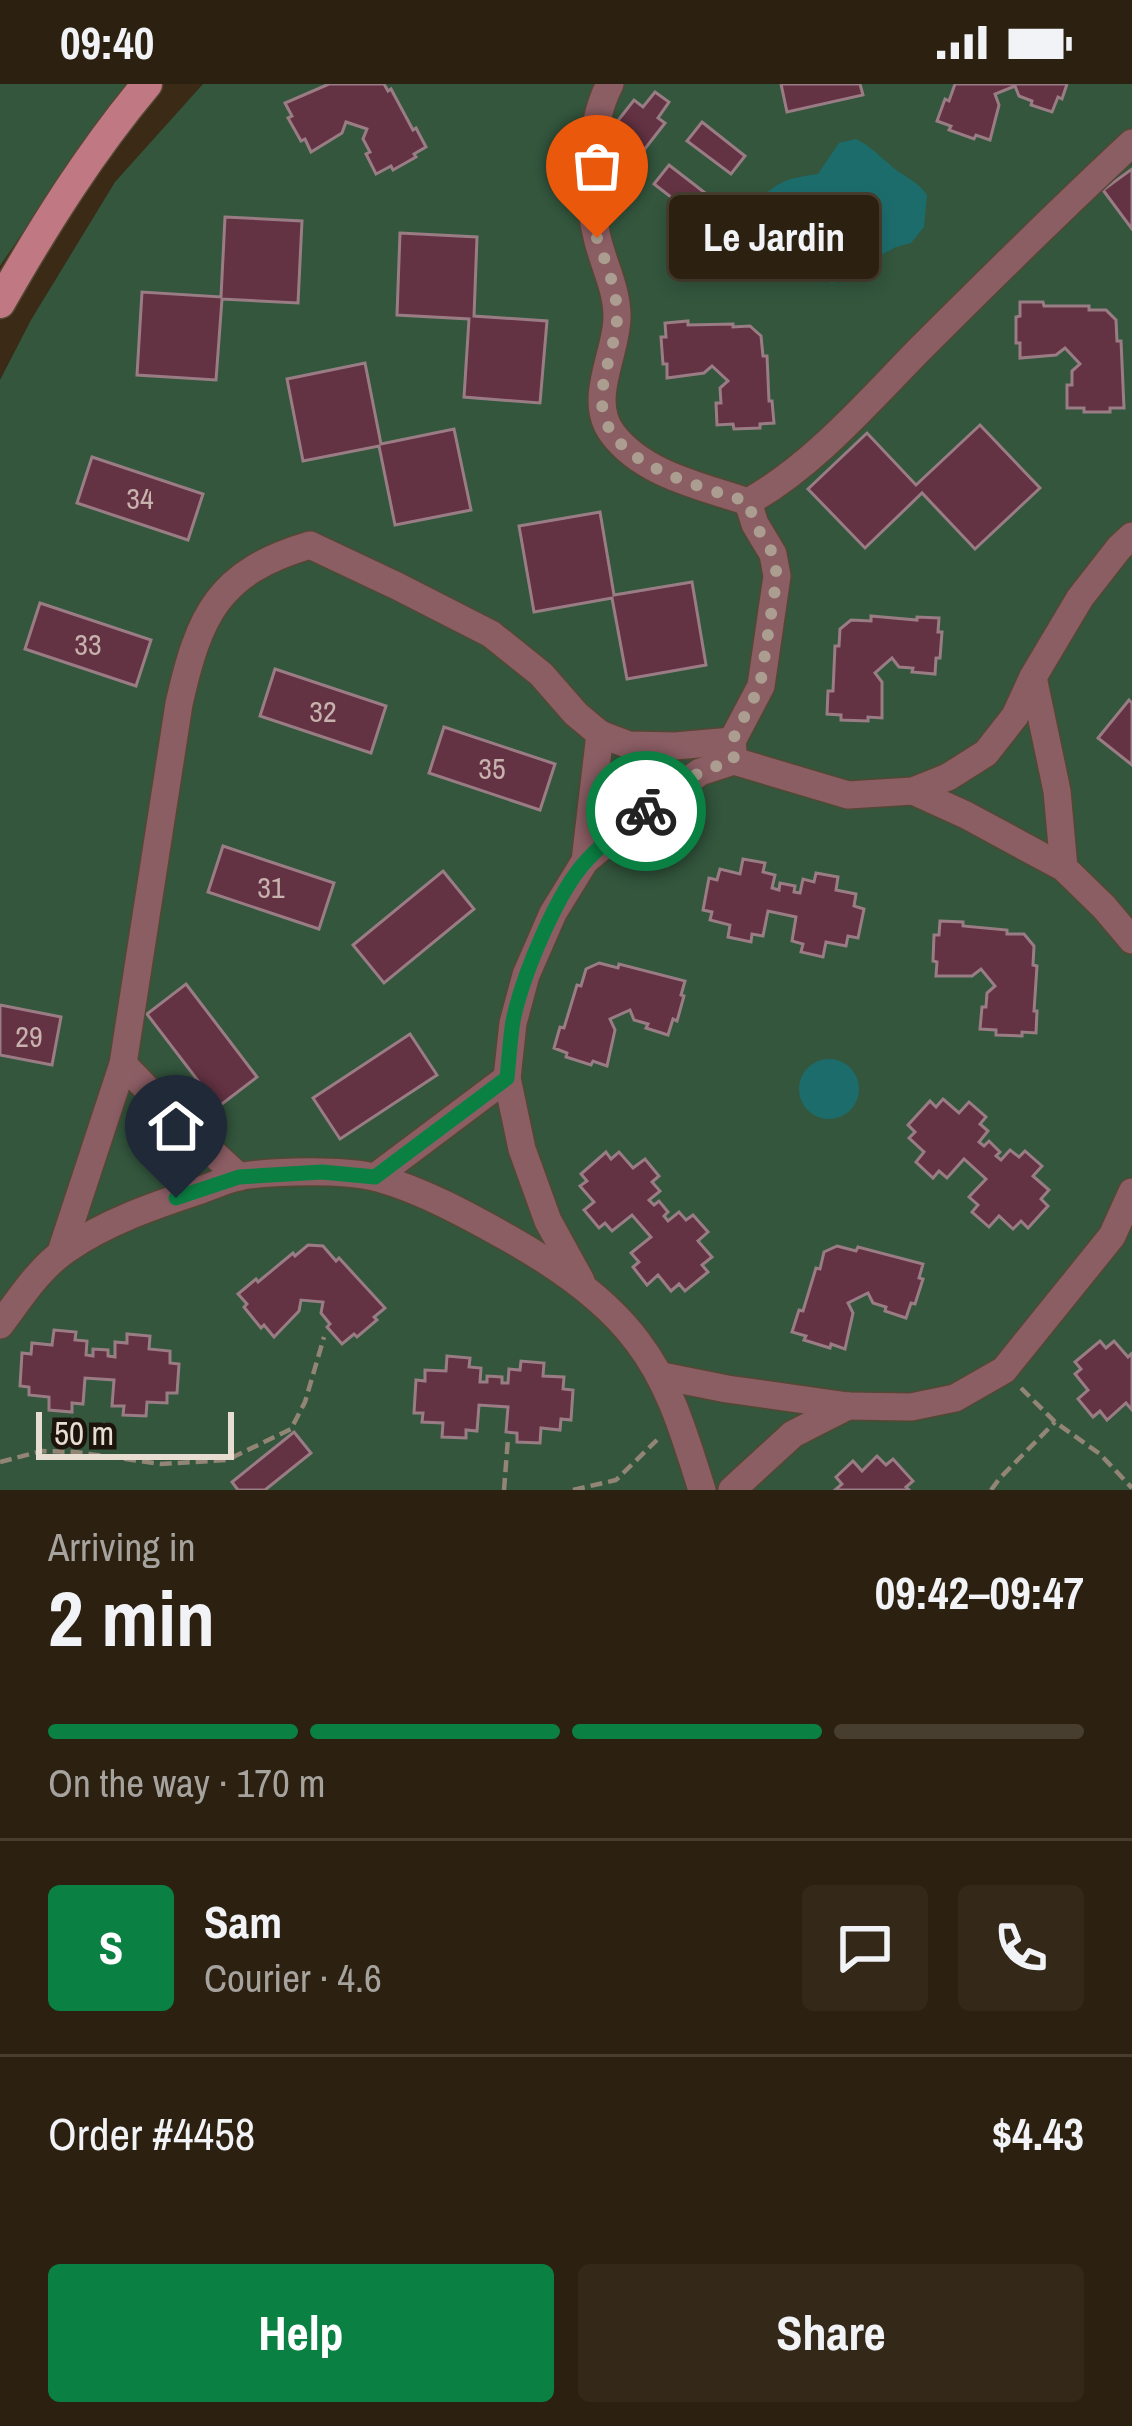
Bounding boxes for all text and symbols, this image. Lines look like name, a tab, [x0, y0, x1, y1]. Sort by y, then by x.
text: 09:40	[60, 12, 154, 73]
pin	[546, 115, 648, 238]
icon: bag	[564, 133, 630, 199]
callout: Le Jardin	[669, 196, 879, 280]
text: Le Jardin	[703, 211, 845, 263]
house number: 34	[126, 478, 154, 518]
house number: 33	[74, 624, 102, 664]
house number: 32	[309, 691, 337, 731]
house number: 35	[478, 748, 506, 788]
courier	[586, 751, 706, 871]
icon: bike	[613, 778, 679, 844]
house number: 31	[257, 867, 285, 907]
house number: 29	[15, 1016, 43, 1056]
pin	[125, 1075, 227, 1198]
icon: home	[143, 1093, 209, 1159]
scale bar	[36, 1406, 234, 1459]
text: 50 m	[54, 1411, 114, 1455]
text: Arriving in	[48, 1521, 196, 1573]
text: 09:42–09:47	[875, 1562, 1084, 1623]
text: 2 min	[48, 1565, 215, 1670]
text: On the way · 170 m	[48, 1757, 325, 1809]
button: chat	[802, 1885, 928, 2011]
button: phone	[958, 1885, 1084, 2011]
text: Sam	[204, 1891, 282, 1952]
text: S	[99, 1917, 123, 1978]
text: Courier · 4.6	[204, 1952, 382, 2004]
text: Order #4458	[48, 2103, 255, 2164]
text: $4.43	[992, 2103, 1084, 2164]
button: Help	[48, 2264, 554, 2402]
button: Share	[578, 2264, 1084, 2402]

